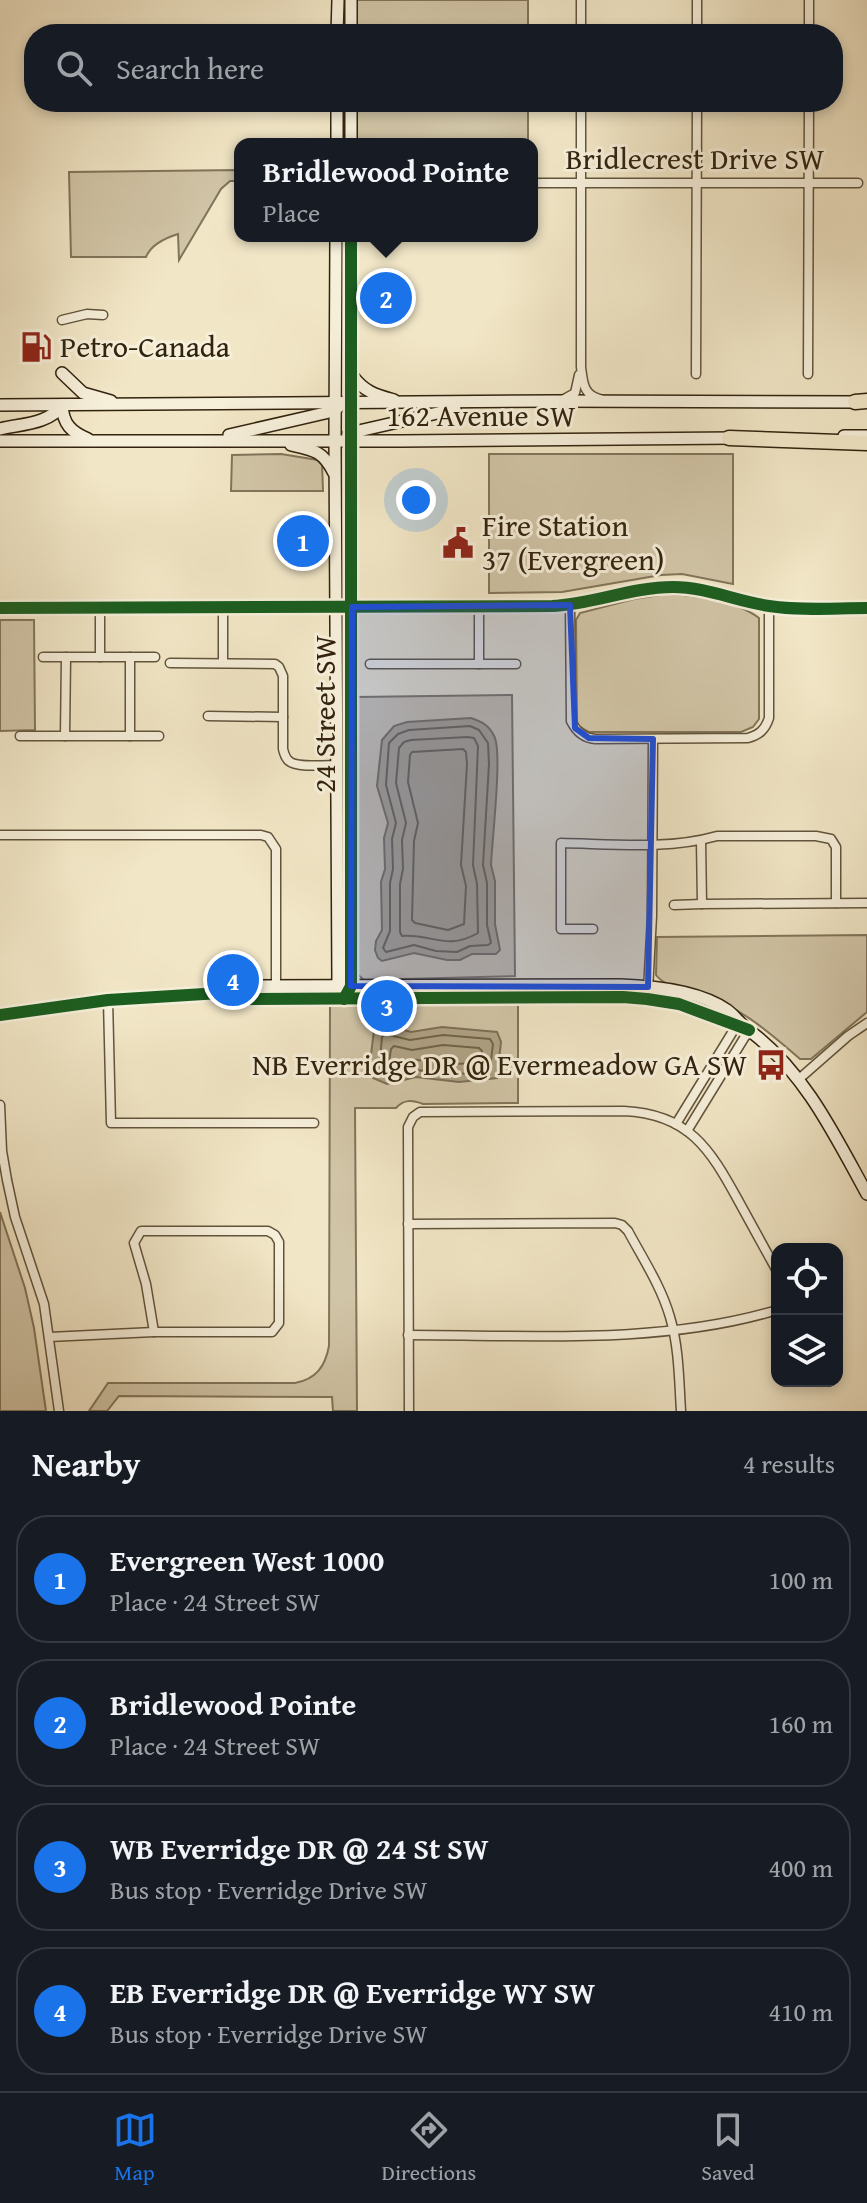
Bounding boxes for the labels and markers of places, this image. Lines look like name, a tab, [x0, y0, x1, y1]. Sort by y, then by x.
pin: 2	[360, 268, 412, 328]
place label: Petro-Canada	[60, 324, 230, 368]
fuel station icon: Petro-Canada	[19, 330, 53, 364]
place label: Fire Station 37 (Evergreen)	[482, 503, 664, 581]
pin: 1	[277, 511, 329, 571]
public building icon: Fire Station 37 (Evergreen)	[441, 526, 475, 560]
pin: 4	[207, 950, 259, 1010]
pin: 3	[361, 976, 413, 1036]
place label: NB Everridge DR @ Evermeadow GA SW	[252, 1042, 747, 1086]
bus stop icon: NB Everridge DR @ Evermeadow GA SW	[754, 1048, 788, 1082]

